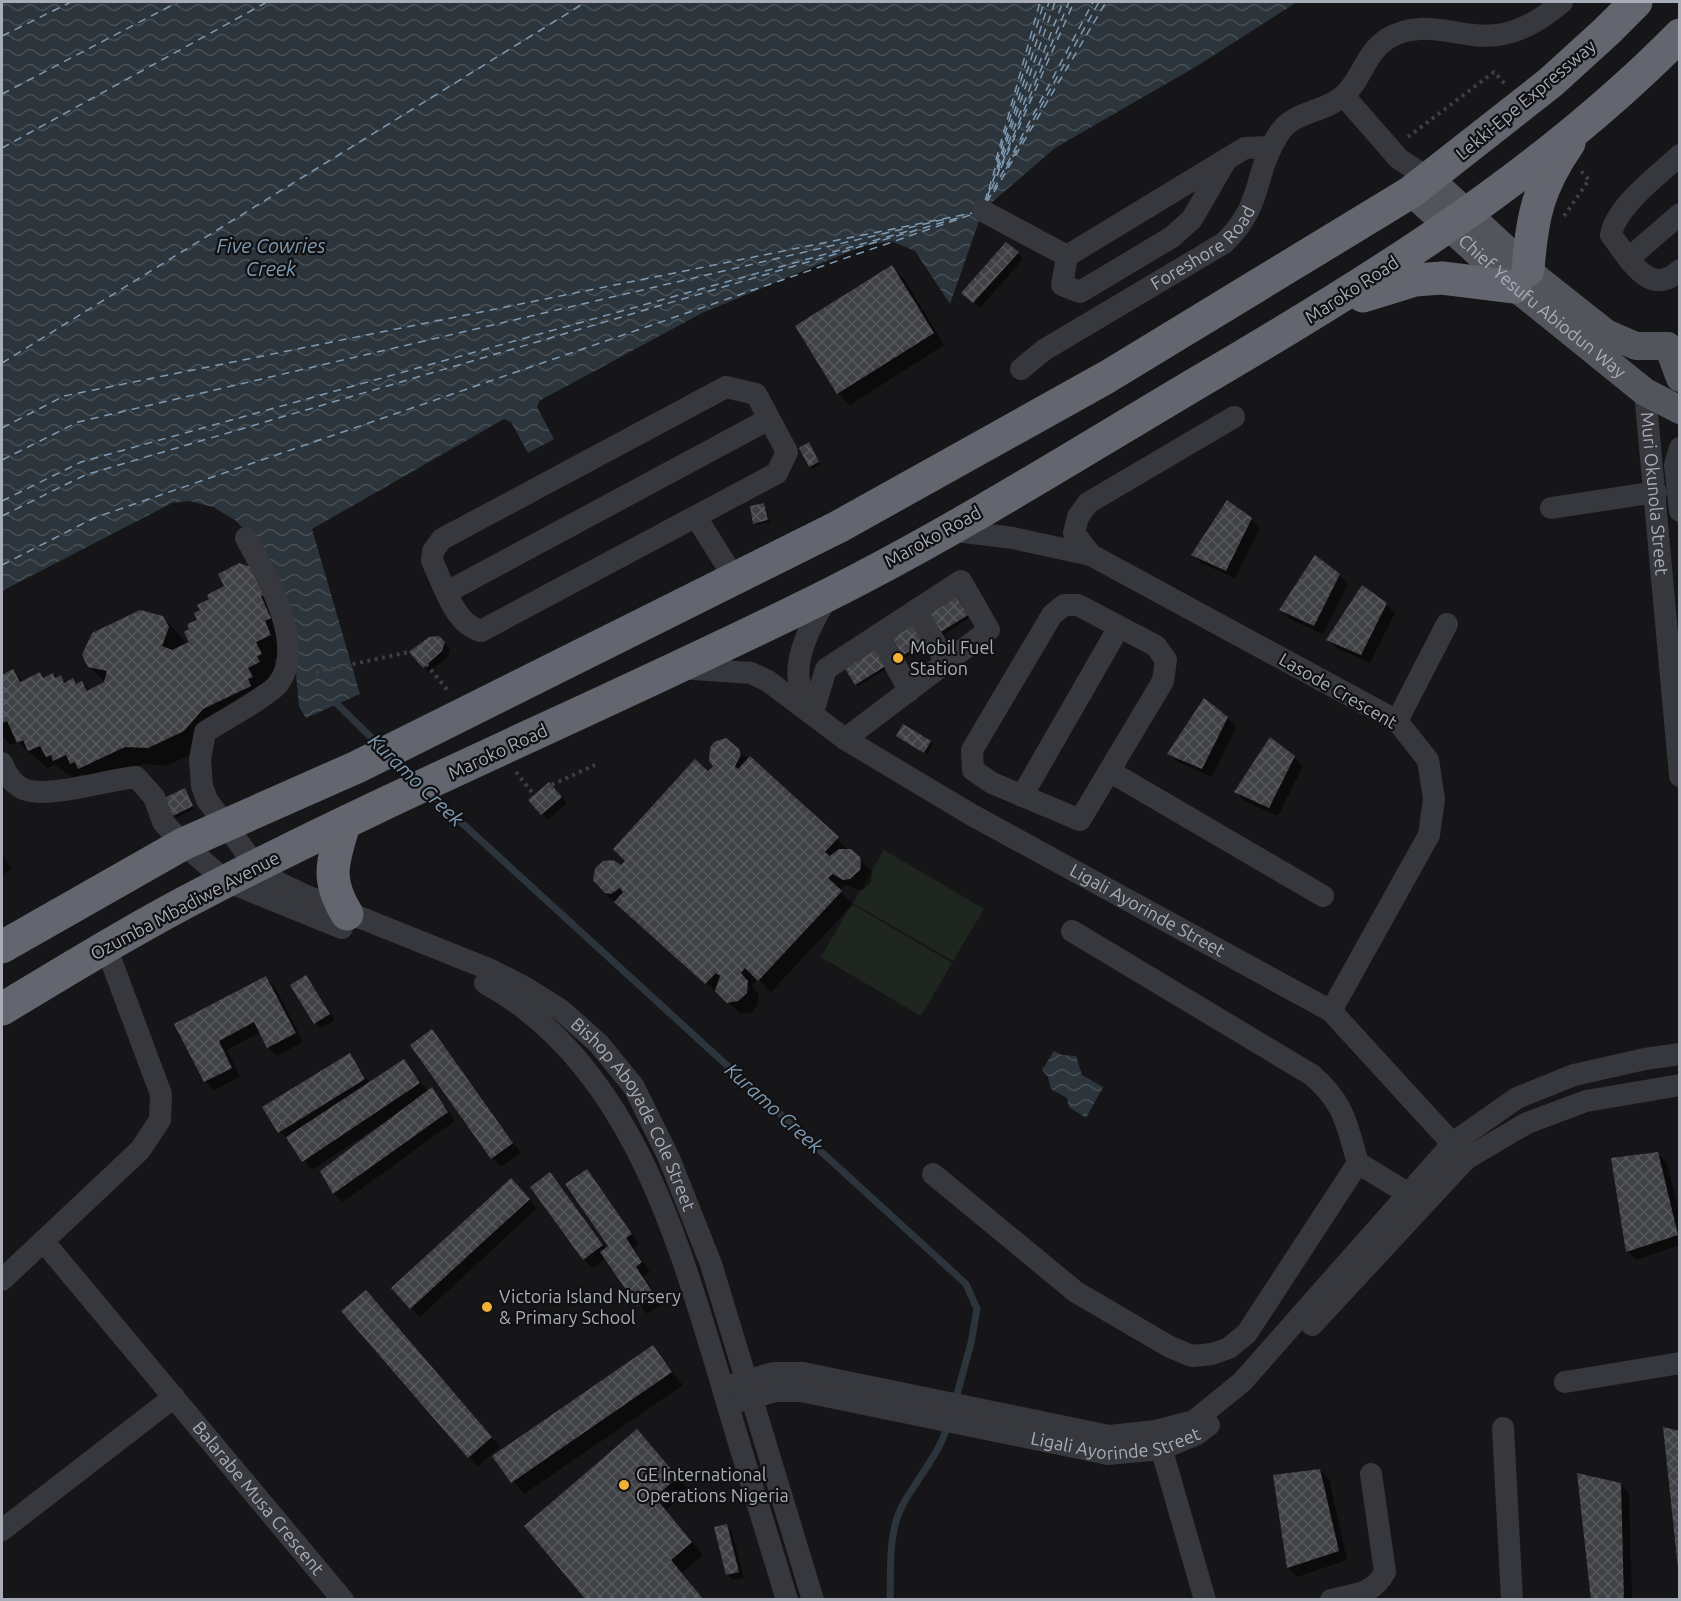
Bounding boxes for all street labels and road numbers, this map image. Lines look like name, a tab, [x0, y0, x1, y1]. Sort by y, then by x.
street label: Lekki-Epe Expressway	[1452, 35, 1599, 163]
street label: Foreshore Road	[1147, 202, 1258, 293]
street label: Chief Yesufu Abiodun Way	[1455, 230, 1630, 382]
street label: Maroko Road	[1301, 252, 1402, 327]
street label: Muri Okunola Street	[1638, 411, 1673, 576]
street label: Maroko Road	[881, 501, 984, 571]
street label: Lasode Crescent	[1276, 648, 1401, 732]
street label: Maroko Road	[445, 719, 550, 783]
street label: Ozumba Mbadiwe Avenue	[87, 847, 282, 963]
street label: Ligali Ayorinde Street	[1067, 859, 1229, 960]
street label: Bishop Aboyade Cole Street	[567, 1013, 700, 1214]
street label: Balarabe Musa Crescent	[189, 1417, 329, 1578]
street label: Ligali Ayorinde Street	[1029, 1423, 1203, 1463]

